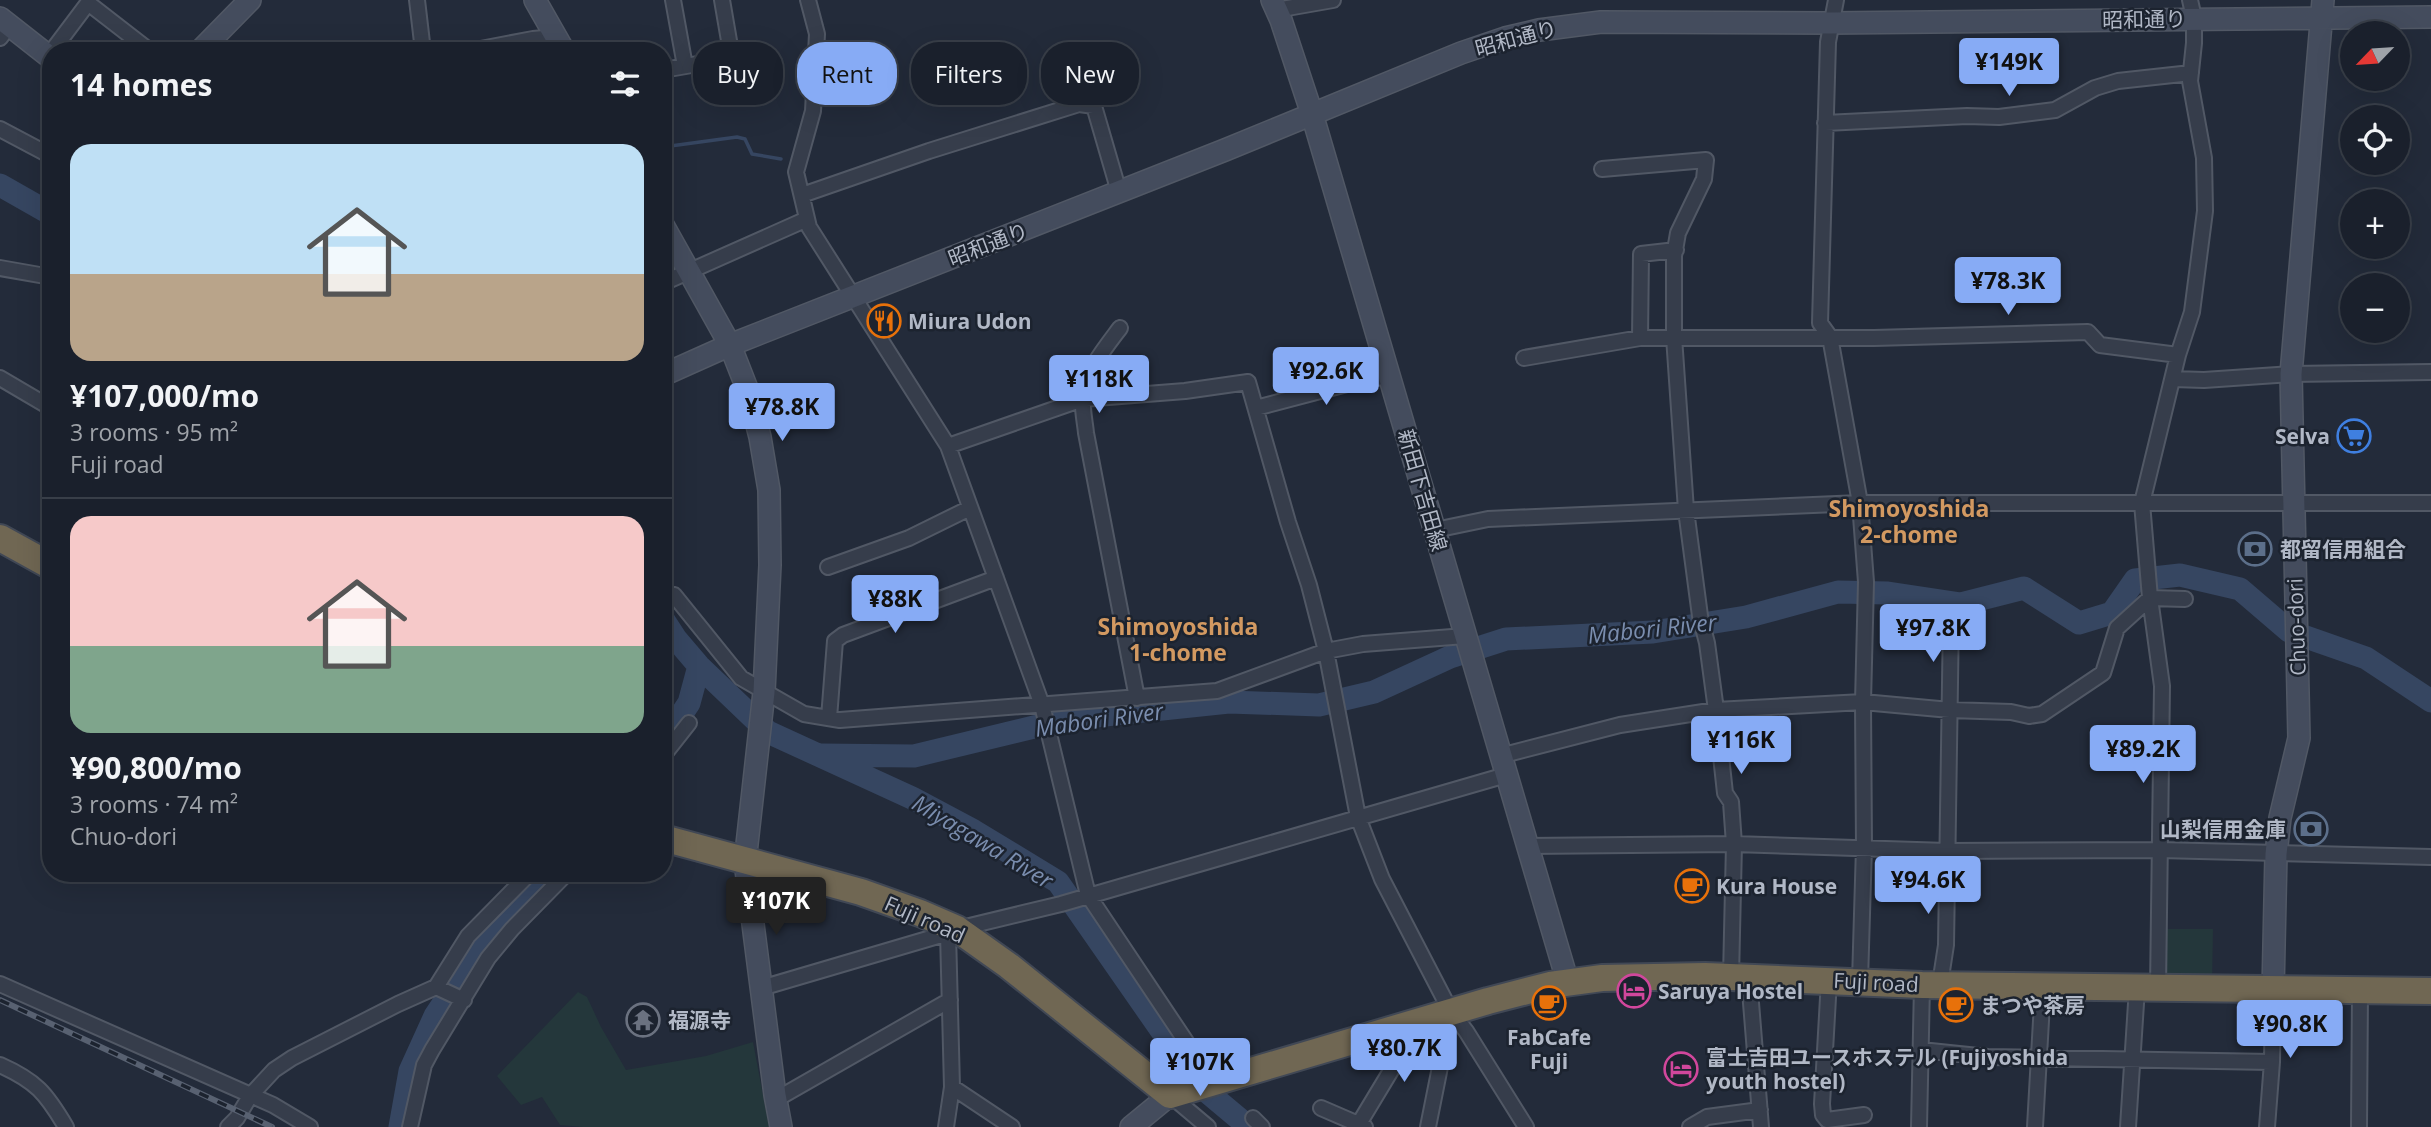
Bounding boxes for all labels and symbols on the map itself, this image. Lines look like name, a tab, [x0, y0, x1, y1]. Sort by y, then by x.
street label: 昭和通り	[2102, 4, 2186, 34]
street label: 昭和通り	[1472, 14, 1560, 62]
north arrow	[2340, 21, 2410, 91]
pin: ¥149K	[1960, 38, 2058, 98]
street label: 昭和通り	[944, 216, 1032, 272]
pin: ¥78.3K	[1951, 258, 2065, 317]
restaurant icon: Miura Udon	[865, 302, 903, 340]
place label: Miura Udon	[908, 307, 1032, 335]
pin: ¥92.6K	[1269, 348, 1383, 407]
pin: ¥118K	[1050, 356, 1148, 415]
pin: ¥78.8K	[725, 384, 839, 443]
supermarket icon: Selva	[2335, 417, 2373, 455]
place label: Selva	[2275, 422, 2330, 450]
street label: 新田下吉田線	[1392, 426, 1454, 554]
district label: Shimoyoshida 2-chome	[1829, 492, 1989, 550]
bank icon: 都留信用組合	[2236, 530, 2274, 568]
place label: 都留信用組合	[2280, 535, 2406, 563]
pin: ¥88K	[854, 576, 936, 635]
street label: Chuo-dori	[2280, 578, 2312, 676]
pin: ¥97.8K	[1876, 604, 1990, 664]
water label: Mabori River	[1586, 605, 1719, 651]
district label: Shimoyoshida 1-chome	[1098, 610, 1258, 668]
water label: Mabori River	[1033, 694, 1166, 744]
pin: ¥116K	[1692, 716, 1790, 776]
pin: ¥89.2K	[2086, 726, 2200, 785]
water label: Miyagawa River	[907, 786, 1060, 896]
bank icon: 山梨信用金庫	[2292, 810, 2330, 848]
place label: 山梨信用金庫	[2160, 815, 2286, 843]
pin: ¥94.6K	[1871, 856, 1985, 916]
cafe icon: Kura House	[1673, 867, 1711, 905]
place label: Kura House	[1716, 872, 1837, 900]
pin: ¥107K	[727, 878, 825, 937]
street label: Fuji road	[880, 889, 970, 949]
street label: Fuji road	[1833, 966, 1919, 998]
hotel icon: Saruya Hostel	[1615, 972, 1653, 1010]
place label: Saruya Hostel	[1658, 977, 1803, 1005]
cafe icon: FabCafe Fuji	[1530, 984, 1568, 1022]
cafe icon: まつや茶房	[1937, 986, 1975, 1024]
place label: まつや茶房	[1980, 991, 2085, 1019]
pin: ¥90.8K	[2233, 1000, 2347, 1060]
temple icon: 福源寺	[624, 1001, 662, 1039]
place label: 福源寺	[668, 1006, 731, 1034]
place label: FabCafe Fuji	[1507, 1023, 1591, 1075]
pin: ¥80.7K	[1347, 1024, 1461, 1084]
pin: ¥107K	[1151, 1038, 1249, 1098]
place label: 富士吉田ユースホステル (Fujiyoshida youth hostel)	[1706, 1043, 2068, 1095]
hotel icon: 富士吉田ユースホステル (Fujiyoshida youth hostel)	[1662, 1050, 1700, 1088]

